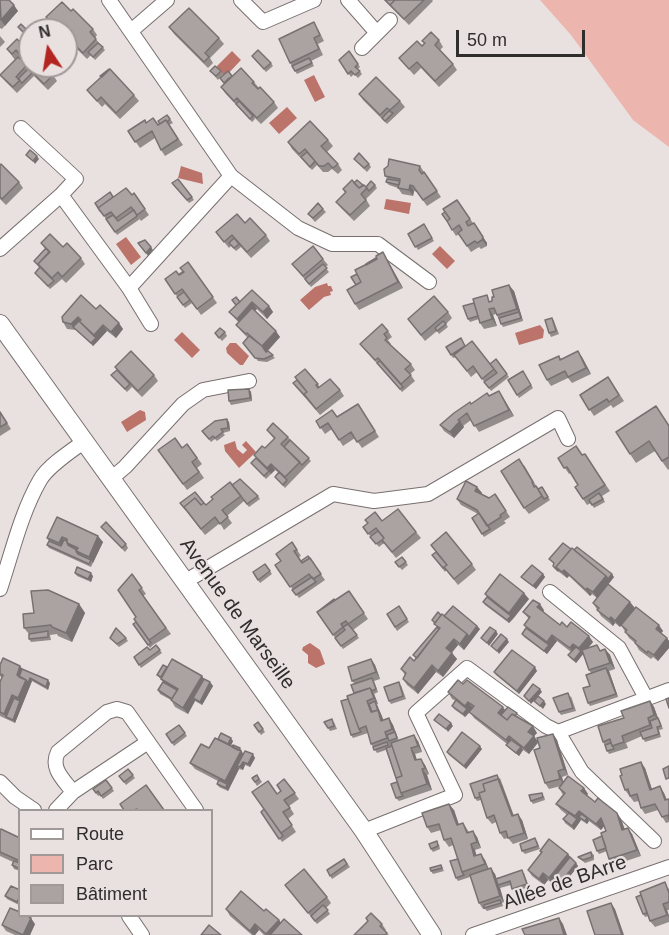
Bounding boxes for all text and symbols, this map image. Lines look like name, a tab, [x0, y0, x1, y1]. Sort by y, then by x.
north arrow	[18, 18, 78, 78]
scale bar	[459, 18, 588, 56]
text: N	[37, 22, 52, 41]
text: 50 m	[467, 30, 507, 50]
street label: Avenue de Marseille	[174, 534, 300, 694]
legend	[18, 809, 213, 917]
text: Route	[76, 824, 124, 844]
street label: Allée de BArre	[500, 851, 630, 915]
text: Parc	[76, 854, 113, 874]
text: Bâtiment	[76, 884, 147, 904]

